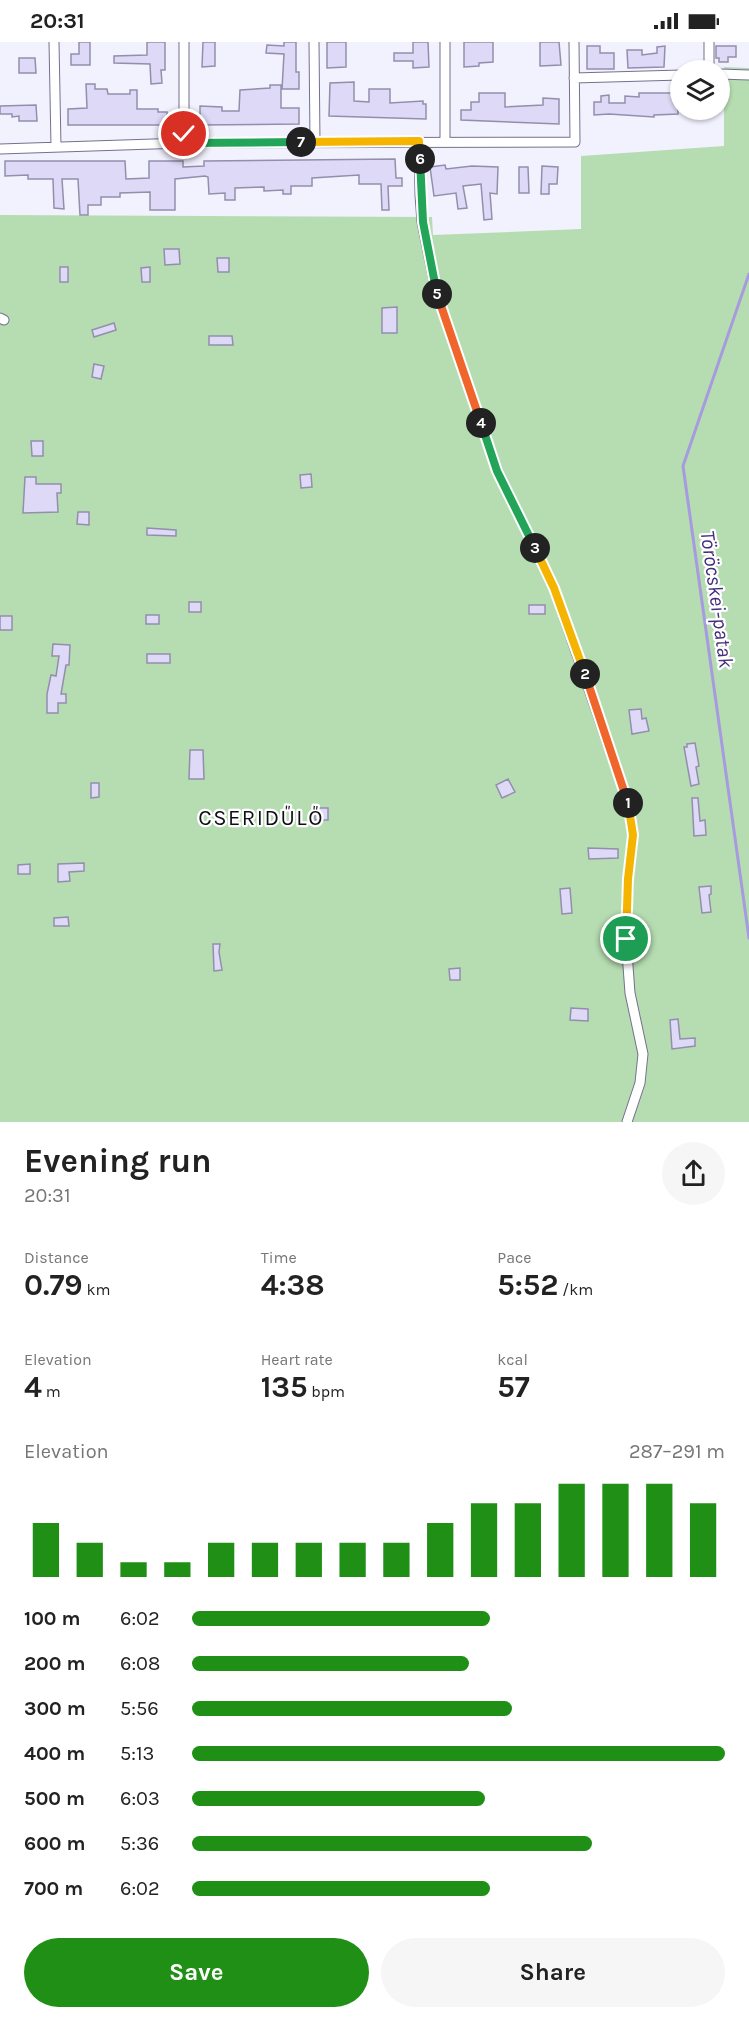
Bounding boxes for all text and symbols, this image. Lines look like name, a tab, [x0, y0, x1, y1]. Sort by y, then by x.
text: 20:31	[30, 8, 85, 34]
map controls	[670, 60, 730, 120]
button: layers	[670, 60, 730, 120]
pin	[158, 108, 209, 159]
icon: check	[167, 117, 200, 150]
pin: 7	[286, 127, 316, 157]
text: 7	[297, 132, 305, 151]
pin: 6	[405, 144, 435, 174]
text: 6	[415, 149, 425, 168]
pin: 5	[422, 279, 452, 309]
text: 5	[432, 284, 442, 303]
pin: 4	[466, 408, 496, 438]
text: 4	[476, 413, 486, 432]
water label: Töröcskei-patak	[695, 529, 739, 669]
pin: 3	[520, 533, 550, 563]
text: 3	[530, 538, 540, 557]
pin: 2	[570, 659, 600, 689]
text: 2	[580, 664, 590, 683]
pin: 1	[613, 788, 643, 818]
text: 1	[625, 793, 631, 812]
district label: CSERIDŰLŐ	[198, 805, 324, 831]
pin	[600, 913, 651, 964]
icon: arrive	[609, 922, 642, 955]
text: Evening run	[24, 1142, 212, 1180]
button: share	[662, 1142, 725, 1205]
text: 20:31	[24, 1184, 71, 1207]
text: Distance	[24, 1248, 89, 1267]
text: Time	[261, 1248, 297, 1267]
text: Pace	[497, 1248, 531, 1267]
text: 0.79	[24, 1267, 83, 1303]
text: 4:38	[261, 1267, 325, 1303]
text: 5:52	[497, 1267, 558, 1303]
text: km	[83, 1280, 110, 1299]
text: /km	[558, 1280, 593, 1299]
text: Elevation	[24, 1350, 92, 1369]
text: Heart rate	[261, 1350, 333, 1369]
text: kcal	[497, 1350, 528, 1369]
text: 4	[24, 1369, 42, 1405]
text: 135	[261, 1369, 307, 1405]
text: 57	[497, 1369, 530, 1405]
text: m	[42, 1382, 61, 1401]
text: bpm	[307, 1382, 345, 1401]
text: Elevation	[24, 1440, 109, 1463]
text: 287–291 m	[629, 1440, 725, 1463]
text: 100 m	[24, 1607, 80, 1630]
text: 6:02	[120, 1607, 160, 1630]
text: 200 m	[24, 1652, 85, 1675]
text: 6:08	[120, 1652, 160, 1675]
text: 300 m	[24, 1697, 86, 1720]
text: 5:56	[120, 1697, 159, 1720]
text: 400 m	[24, 1742, 85, 1765]
text: 5:13	[120, 1742, 154, 1765]
text: 500 m	[24, 1787, 85, 1810]
text: 6:03	[120, 1787, 160, 1810]
text: 600 m	[24, 1832, 85, 1855]
text: 5:36	[120, 1832, 159, 1855]
text: 700 m	[24, 1877, 83, 1900]
text: 6:02	[120, 1877, 160, 1900]
button: Save	[24, 1938, 369, 2007]
button: Share	[381, 1938, 725, 2007]

